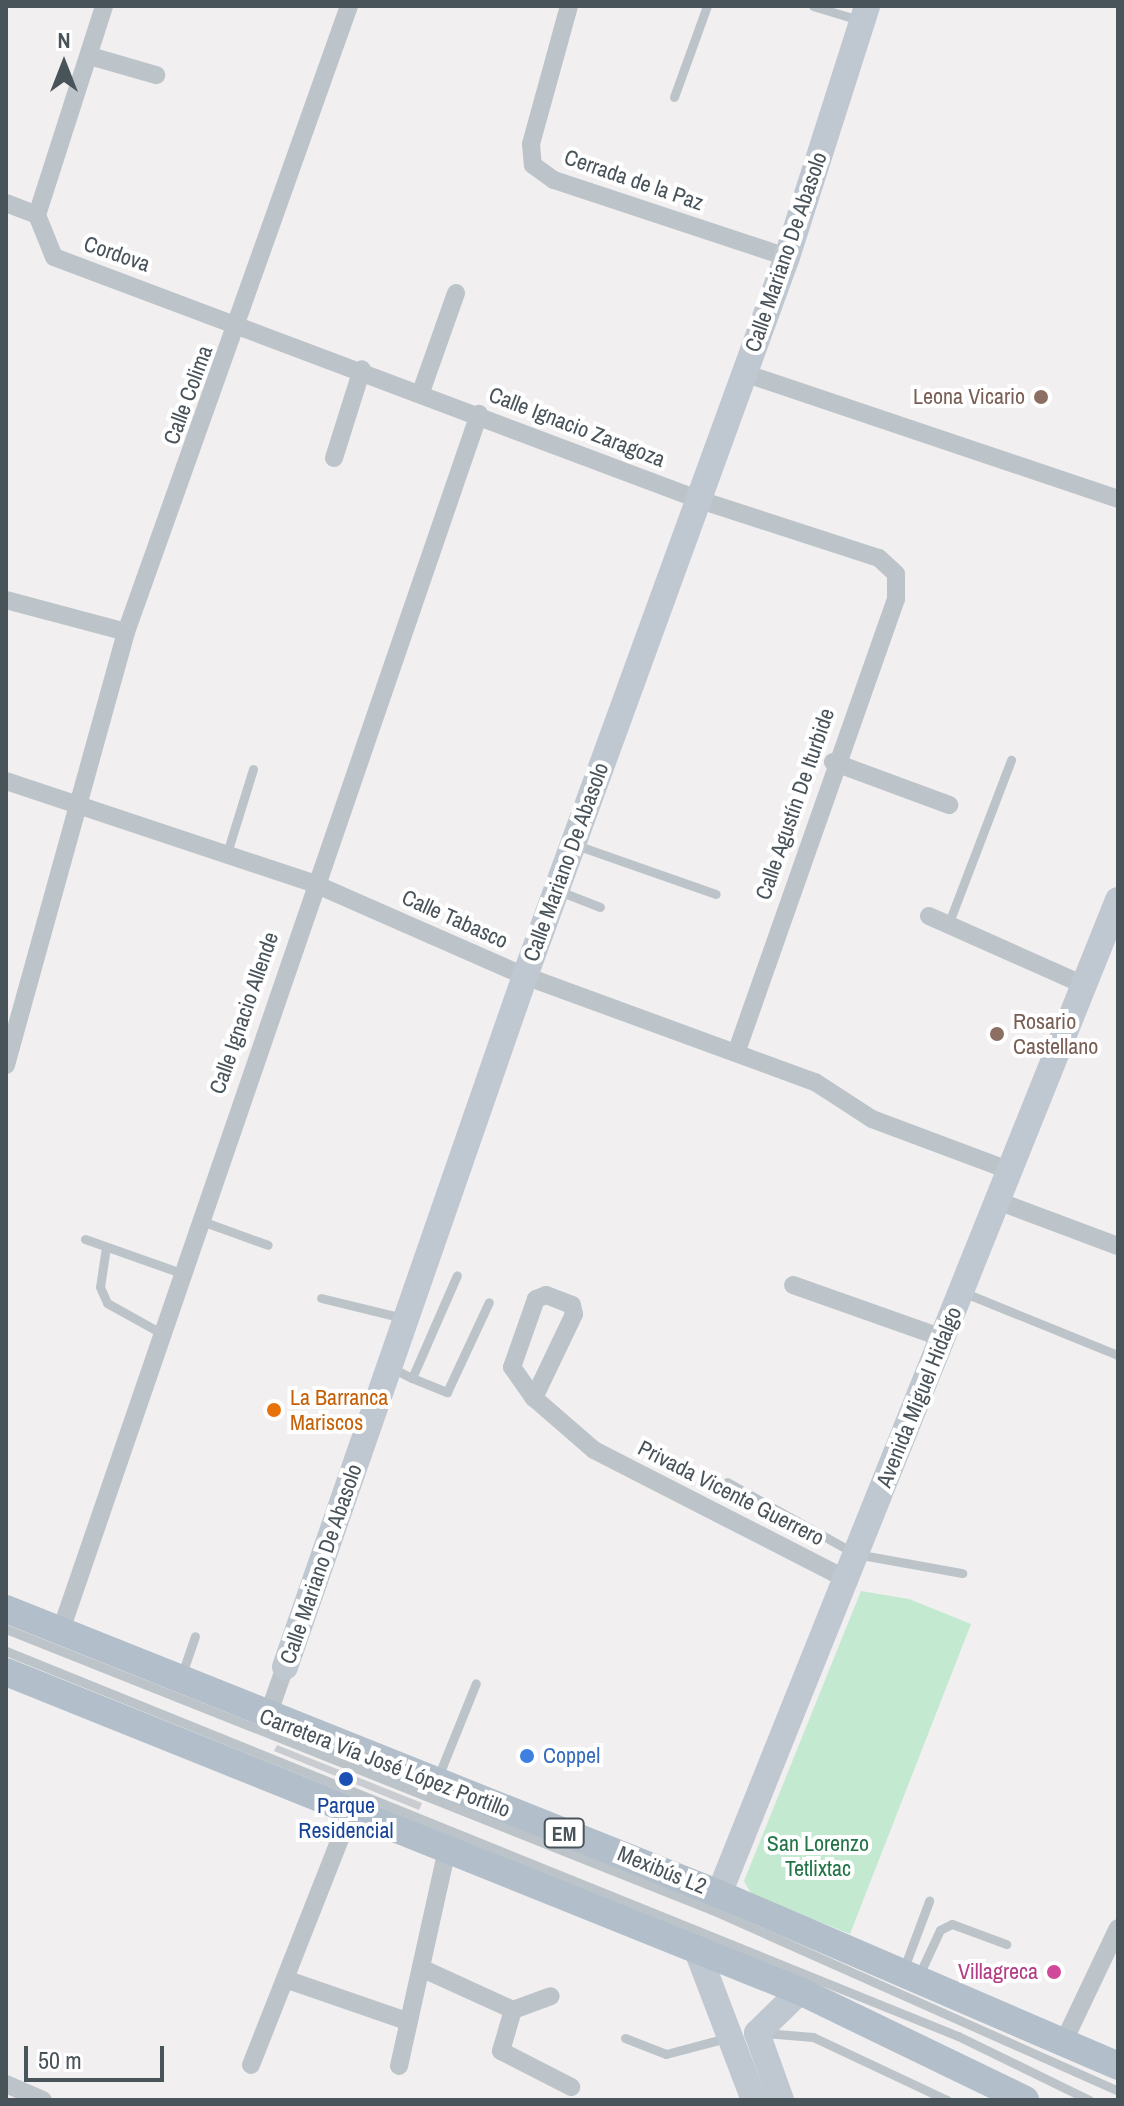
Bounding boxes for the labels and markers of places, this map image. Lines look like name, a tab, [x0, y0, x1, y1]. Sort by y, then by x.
place label: Leona Vicario	[913, 384, 1025, 410]
marker: Leona Vicario	[1032, 388, 1050, 406]
place label: Rosario Castellano	[1013, 1008, 1098, 1060]
marker: Rosario Castellano	[988, 1025, 1006, 1043]
place label: La Barranca Mariscos	[290, 1384, 388, 1436]
marker: La Barranca Mariscos	[265, 1401, 283, 1419]
place label: Coppel	[543, 1743, 600, 1769]
marker: Coppel	[518, 1747, 536, 1765]
marker: Parque Residencial	[337, 1770, 355, 1788]
place label: Parque Residencial	[298, 1792, 394, 1844]
place label: Villagreca	[958, 1959, 1038, 1985]
marker: Villagreca	[1045, 1963, 1063, 1981]

